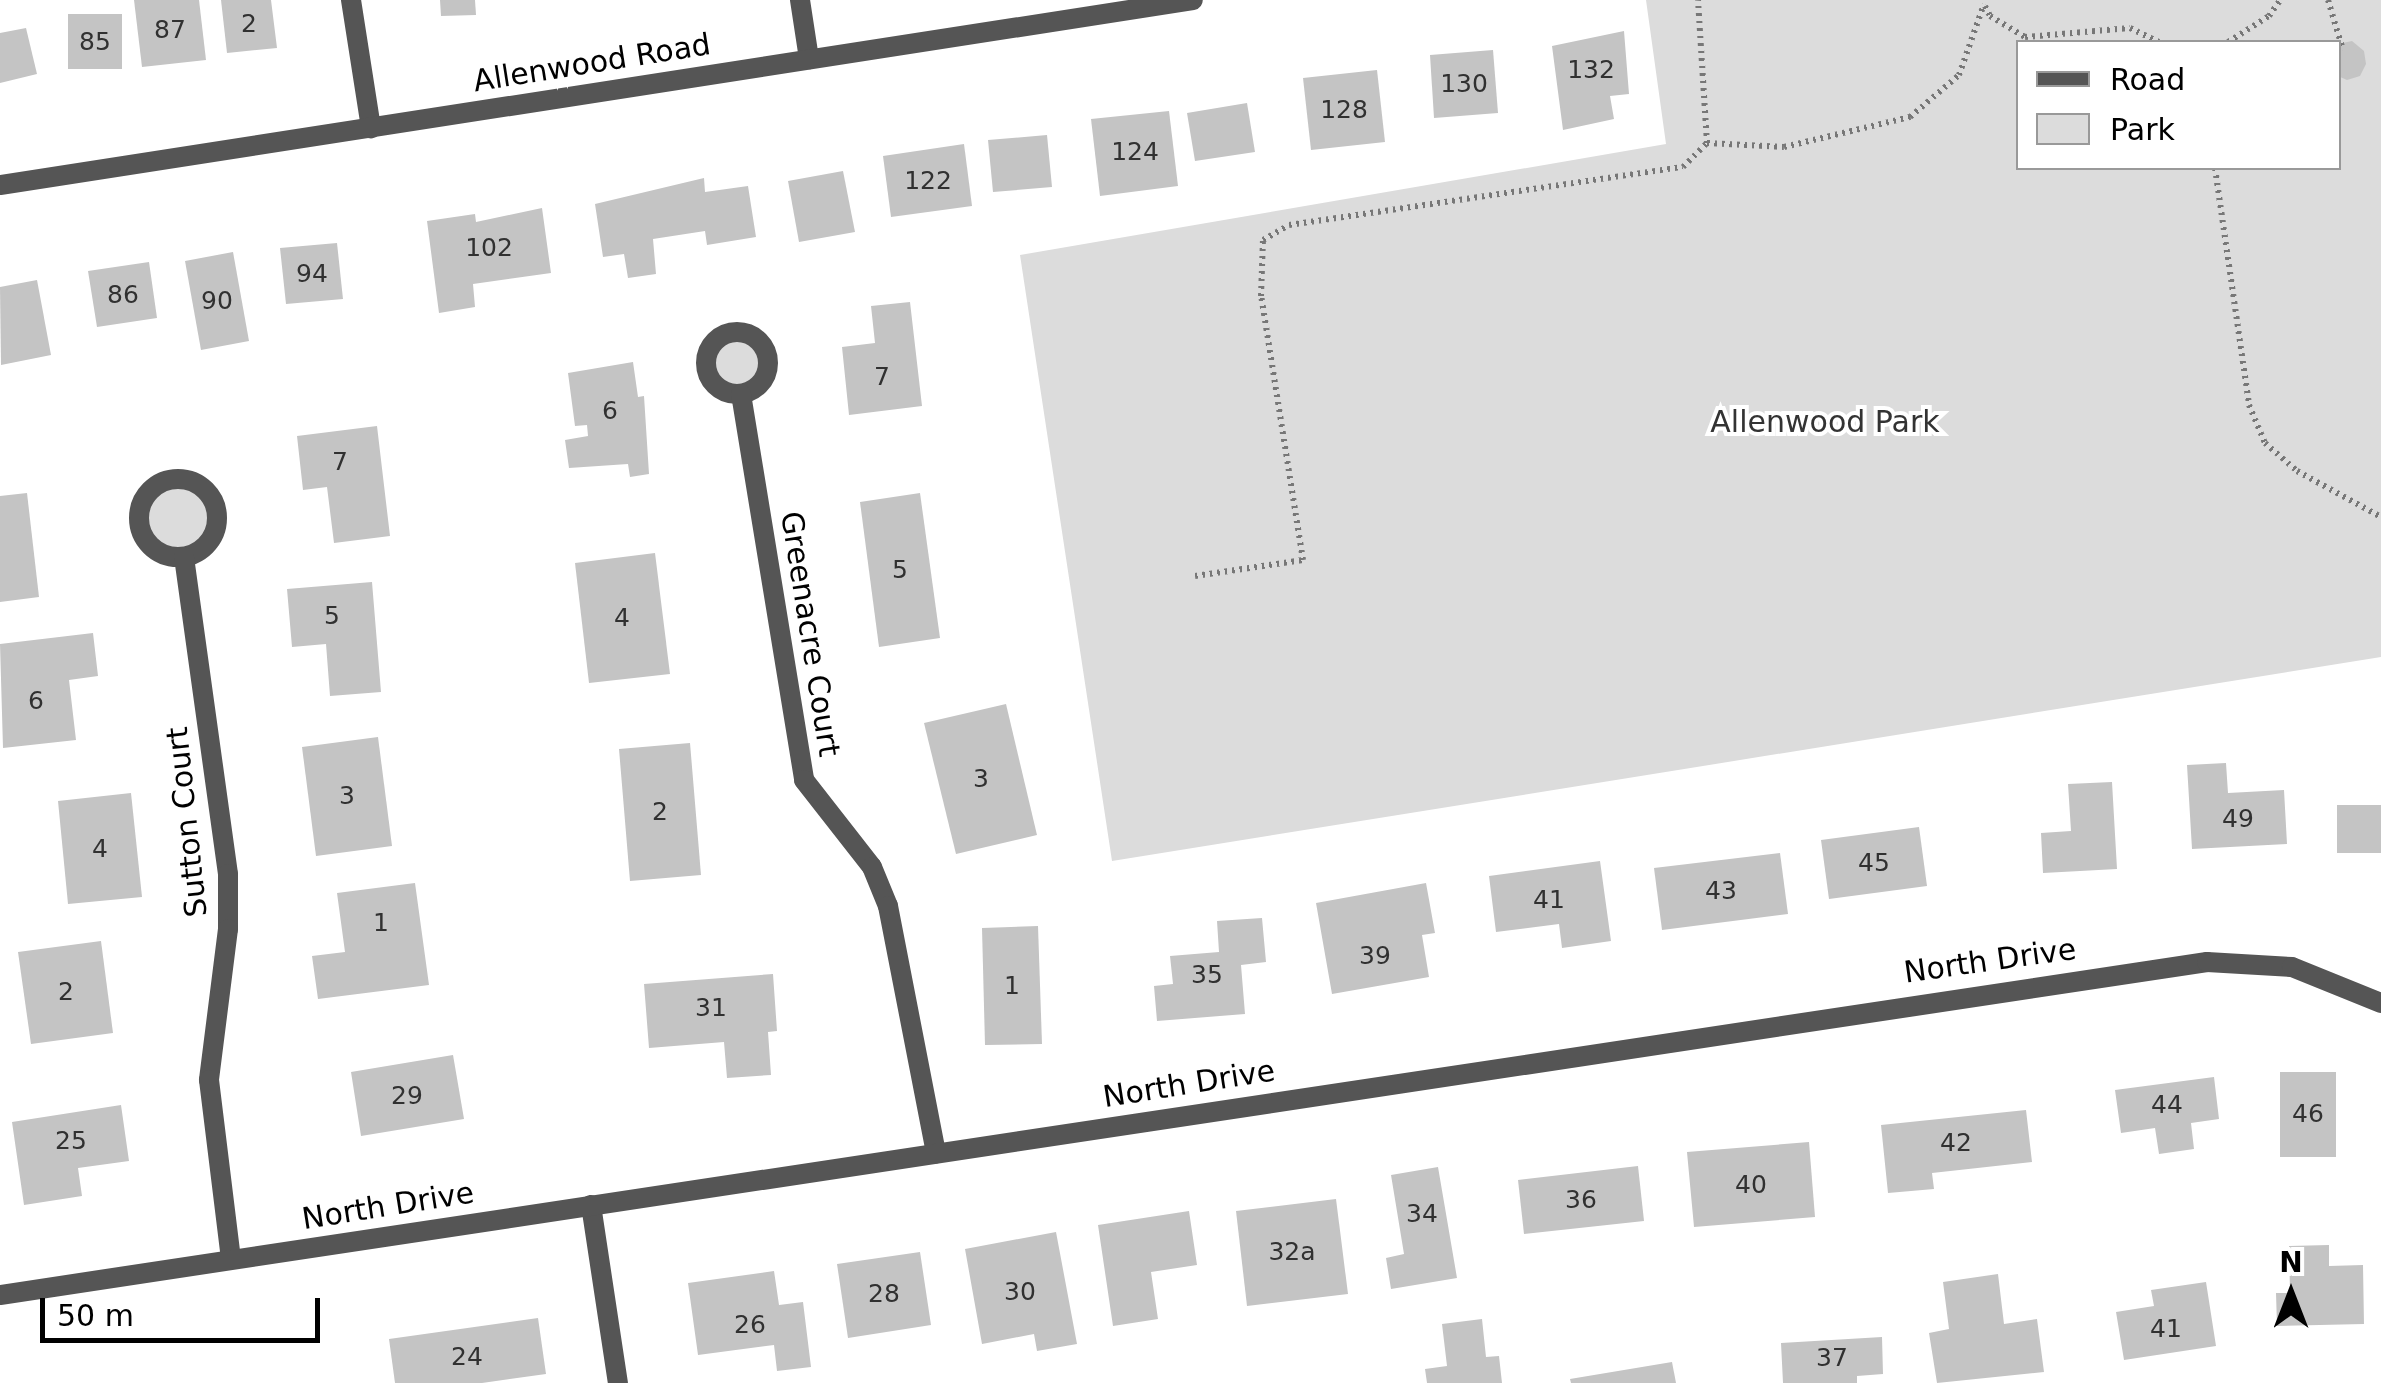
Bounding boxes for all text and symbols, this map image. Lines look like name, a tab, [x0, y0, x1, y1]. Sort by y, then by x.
house number: 2	[241, 9, 257, 39]
house number: 87	[154, 15, 186, 45]
street label: Allenwood Road	[471, 26, 713, 100]
house number: 85	[79, 27, 111, 57]
legend	[2016, 40, 2341, 170]
house number: 132	[1567, 55, 1615, 85]
text: Road	[2110, 62, 2185, 97]
house number: 130	[1440, 69, 1488, 99]
house number: 128	[1320, 95, 1368, 125]
text: Park	[2110, 112, 2175, 147]
house number: 124	[1111, 137, 1159, 167]
house number: 122	[904, 166, 952, 196]
house number: 102	[465, 233, 513, 263]
house number: 94	[296, 259, 328, 289]
house number: 86	[107, 280, 139, 310]
house number: 90	[201, 286, 233, 316]
house number: 7	[874, 362, 890, 392]
house number: 6	[602, 396, 618, 426]
park label: Allenwood Park	[1710, 404, 1940, 440]
house number: 7	[332, 447, 348, 477]
street label: Greenacre Court	[773, 509, 847, 759]
house number: 5	[892, 555, 908, 585]
house number: 5	[324, 601, 340, 631]
house number: 4	[614, 603, 630, 633]
house number: 6	[28, 686, 44, 716]
street label: Sutton Court	[159, 725, 215, 919]
house number: 3	[973, 764, 989, 794]
house number: 3	[339, 781, 355, 811]
house number: 2	[652, 797, 668, 827]
house number: 49	[2222, 804, 2254, 834]
house number: 4	[92, 834, 108, 864]
house number: 45	[1858, 848, 1890, 878]
house number: 43	[1705, 876, 1737, 906]
house number: 41	[1533, 885, 1565, 915]
house number: 1	[373, 908, 389, 938]
street label: North Drive	[1902, 931, 2078, 991]
house number: 39	[1359, 941, 1391, 971]
house number: 35	[1191, 960, 1223, 990]
house number: 1	[1004, 971, 1020, 1001]
house number: 2	[58, 977, 74, 1007]
house number: 31	[695, 993, 727, 1023]
street label: North Drive	[1101, 1053, 1277, 1115]
house number: 29	[391, 1081, 423, 1111]
house number: 44	[2151, 1090, 2183, 1120]
house number: 46	[2292, 1099, 2324, 1129]
house number: 25	[55, 1126, 87, 1156]
house number: 42	[1940, 1128, 1972, 1158]
house number: 40	[1735, 1170, 1767, 1200]
street label: North Drive	[300, 1175, 476, 1237]
house number: 36	[1565, 1185, 1597, 1215]
house number: 34	[1406, 1199, 1438, 1229]
house number: 32a	[1268, 1237, 1316, 1267]
north arrow	[2241, 1243, 2341, 1343]
text: N	[2279, 1246, 2303, 1279]
house number: 30	[1004, 1277, 1036, 1307]
scale bar	[45, 1278, 325, 1340]
house number: 28	[868, 1279, 900, 1309]
text: 50 m	[57, 1298, 134, 1333]
house number: 26	[734, 1310, 766, 1340]
house number: 41	[2150, 1314, 2182, 1344]
house number: 24	[451, 1342, 483, 1372]
house number: 37	[1816, 1343, 1848, 1373]

